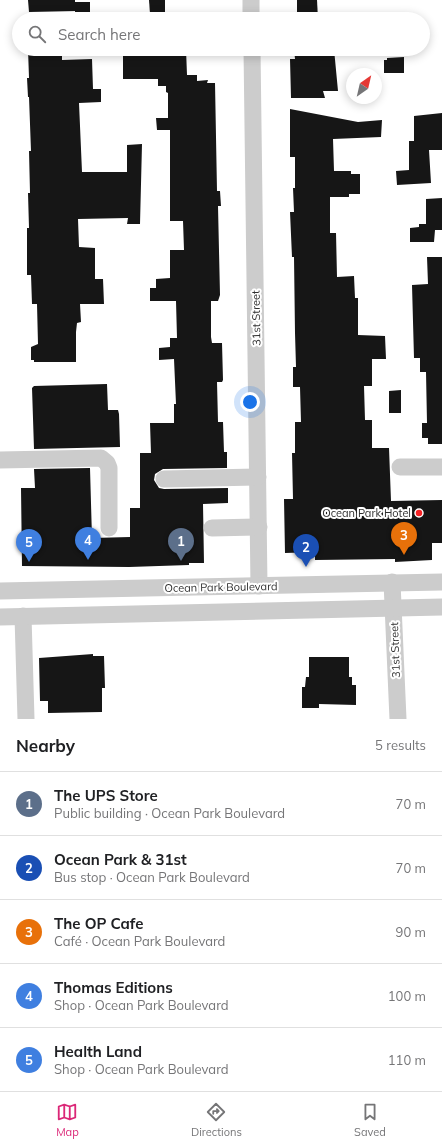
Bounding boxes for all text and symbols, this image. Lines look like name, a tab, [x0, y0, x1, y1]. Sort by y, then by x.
search box	[12, 12, 430, 56]
icon: search	[26, 23, 48, 45]
text: Search here	[58, 25, 140, 44]
north arrow	[346, 68, 382, 104]
street label: 31st Street	[249, 290, 263, 346]
your location	[240, 392, 260, 412]
place label: Ocean Park Hotel	[322, 506, 411, 520]
marker: Ocean Park Hotel	[414, 508, 424, 518]
pin: 3	[391, 522, 417, 555]
pin: 4	[75, 527, 101, 560]
pin: 1	[168, 528, 194, 561]
pin: 5	[16, 529, 42, 562]
pin: 2	[293, 534, 319, 567]
street label: Ocean Park Boulevard	[164, 579, 278, 595]
street label: 31st Street	[387, 622, 403, 678]
text: Nearby	[16, 735, 75, 756]
text: 5 results	[375, 737, 426, 753]
text: The UPS Store	[54, 786, 158, 805]
text: 1	[25, 796, 33, 812]
text: 70 m	[396, 796, 426, 812]
text: Public building · Ocean Park Boulevard	[54, 805, 285, 821]
text: Ocean Park & 31st	[54, 850, 187, 869]
text: 2	[25, 860, 33, 876]
text: 70 m	[396, 860, 426, 876]
text: Bus stop · Ocean Park Boulevard	[54, 869, 250, 885]
text: The OP Cafe	[54, 914, 143, 933]
text: 3	[25, 924, 33, 940]
text: 90 m	[396, 924, 426, 940]
text: Café · Ocean Park Boulevard	[54, 933, 225, 949]
text: Thomas Editions	[54, 978, 173, 997]
text: 4	[25, 988, 33, 1004]
text: 100 m	[388, 988, 426, 1004]
text: Shop · Ocean Park Boulevard	[54, 997, 229, 1013]
text: Health Land	[54, 1042, 142, 1061]
text: 5	[25, 1052, 33, 1068]
text: 110 m	[388, 1052, 426, 1068]
text: Shop · Ocean Park Boulevard	[54, 1061, 229, 1077]
tab: Map	[56, 1101, 79, 1139]
tab: Directions	[191, 1101, 242, 1139]
tab: Saved	[354, 1101, 386, 1139]

